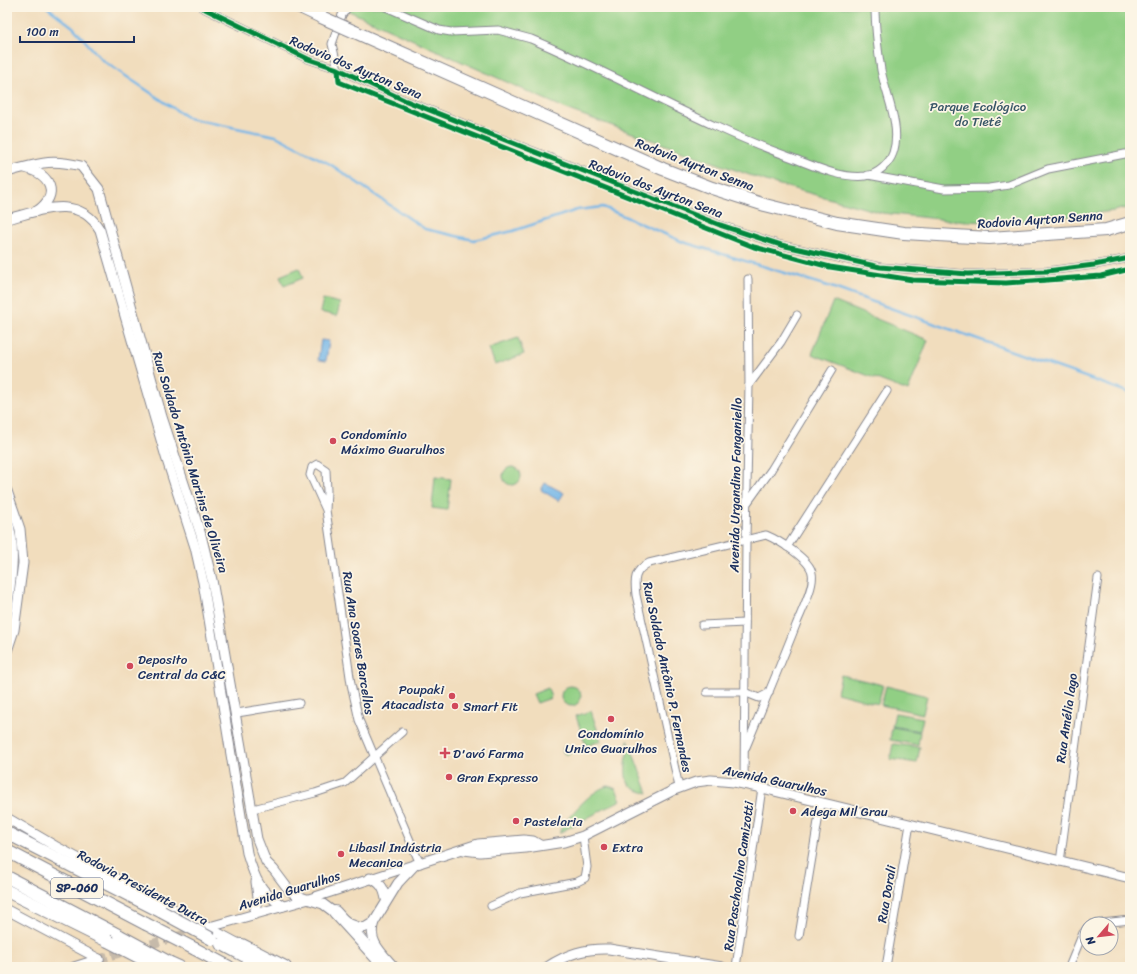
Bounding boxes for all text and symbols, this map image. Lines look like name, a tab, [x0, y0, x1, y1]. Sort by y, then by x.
scale bar	[20, 18, 134, 44]
text: 100 m	[26, 21, 59, 43]
street label: Rodovio dos Ayrton Sena	[286, 29, 426, 106]
park label: Parque Ecológico do Tietê	[930, 95, 1027, 133]
street label: Rodovia Ayrton Senna	[632, 131, 758, 198]
street label: Rodovio dos Ayrton Sena	[585, 152, 727, 225]
street label: Rodovia Ayrton Senna	[977, 204, 1104, 235]
street label: Rua Soldado Antônio Martins de Oliveira	[146, 348, 235, 576]
street label: Avenida Urgandino Fanganiello	[722, 397, 749, 574]
place label: Condomínio Máximo Guarulhos	[341, 423, 445, 461]
marker: Condomínio Máximo Guarulhos	[328, 436, 338, 446]
street label: Rua Ana Soares Barcellos	[336, 570, 381, 716]
street label: Rua Soldado Antônio P. Fernandes	[636, 580, 699, 775]
place label: Deposito Central da C&C	[138, 648, 226, 686]
marker: Deposito Central da C&C	[125, 661, 135, 671]
street label: Rua Amélia lago	[1049, 671, 1084, 764]
place label: Poupaki Atacadista	[381, 678, 444, 716]
marker: Poupaki Atacadista	[447, 691, 457, 701]
place label: Smart Fit	[463, 695, 518, 718]
marker: Smart Fit	[450, 701, 460, 711]
marker: Condomínio Unico Guarulhos	[606, 714, 616, 724]
place label: Condomínio Unico Guarulhos	[565, 722, 658, 760]
place label: D'avó Farma	[453, 742, 524, 765]
marker: D'avó Farma	[440, 748, 450, 758]
street label: Avenida Guarulhos	[720, 758, 830, 803]
place label: Gran Expresso	[457, 766, 538, 789]
marker: Gran Expresso	[444, 772, 454, 782]
street label: Rua Paschoalino Camizotti	[717, 799, 760, 952]
place label: Adega Mil Grau	[800, 800, 888, 823]
marker: Adega Mil Grau	[788, 806, 798, 816]
place label: Pastelaria	[524, 810, 583, 833]
marker: Pastelaria	[511, 816, 521, 826]
place label: Libasil Indústria Mecanica	[349, 836, 442, 874]
place label: Extra	[612, 836, 644, 859]
marker: Extra	[599, 842, 609, 852]
street label: Rodovia Presidente Dutra	[73, 843, 213, 932]
marker: Libasil Indústria Mecanica	[336, 849, 346, 859]
street label: Rua Dorali	[870, 863, 903, 925]
street label: Avenida Guarulhos	[234, 864, 344, 917]
road number: SP-060	[51, 878, 103, 898]
north arrow	[1079, 916, 1119, 956]
text: N	[1080, 932, 1101, 949]

